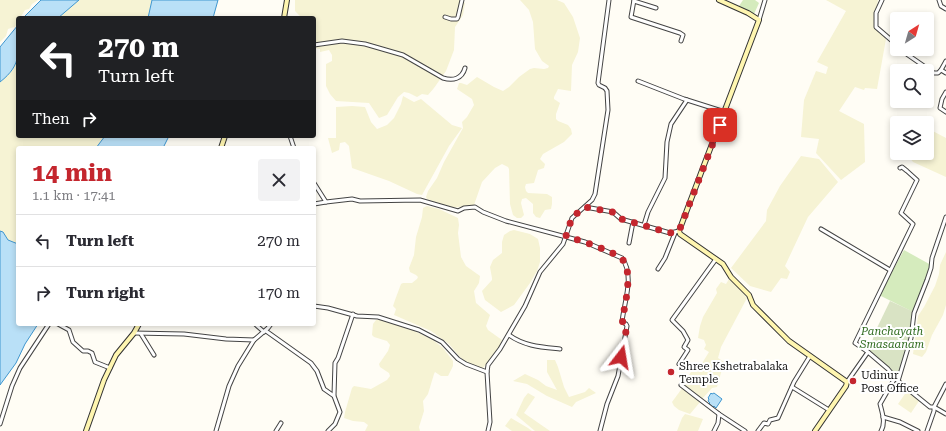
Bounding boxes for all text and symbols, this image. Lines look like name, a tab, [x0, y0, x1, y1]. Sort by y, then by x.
north arrow	[890, 12, 934, 56]
map controls	[890, 12, 934, 160]
text: 270 m	[98, 31, 179, 64]
icon: left	[32, 32, 84, 84]
button: search	[890, 64, 934, 108]
text: Turn left	[98, 65, 174, 86]
icon: right	[78, 108, 100, 130]
pin	[703, 108, 737, 142]
text: Then	[32, 110, 70, 128]
icon: arrive	[709, 114, 731, 136]
button: layers	[890, 116, 934, 160]
text: 14 min	[32, 159, 112, 187]
button: close	[258, 159, 300, 201]
text: 1.1 km · 17:41	[32, 188, 116, 203]
icon: left	[32, 230, 54, 252]
text: Turn left	[66, 232, 134, 250]
text: 270 m	[257, 232, 300, 250]
icon: right	[32, 282, 54, 304]
text: Turn right	[66, 284, 145, 302]
text: 170 m	[257, 284, 300, 302]
park label: Panchayath Smasaanam	[859, 325, 925, 351]
position arrow	[600, 336, 642, 378]
place label: Shree Kshetrabalaka Temple	[679, 360, 788, 386]
marker: Shree Kshetrabalaka Temple	[666, 367, 676, 377]
place label: Udinur Post Office	[861, 369, 919, 395]
marker: Udinur Post Office	[848, 376, 858, 386]

